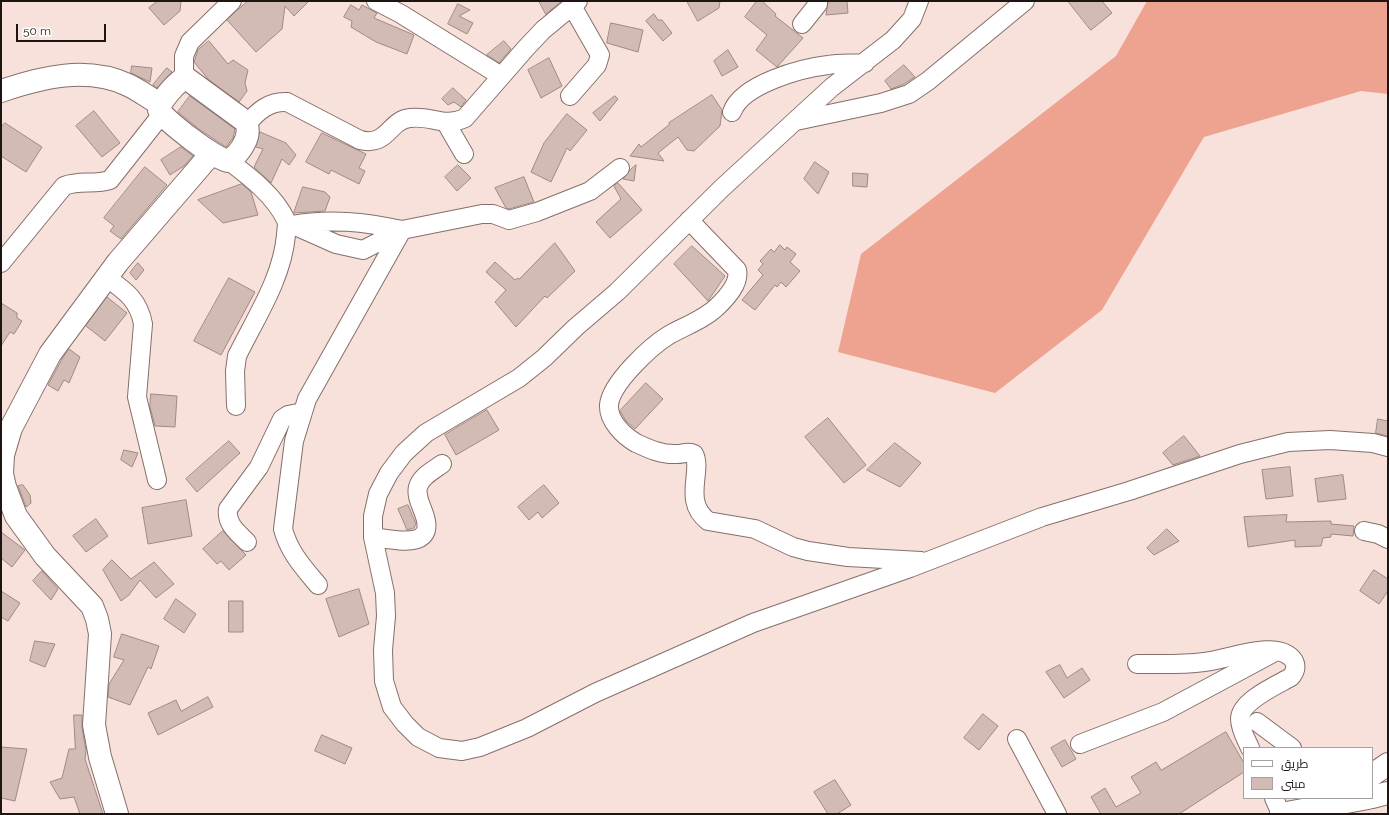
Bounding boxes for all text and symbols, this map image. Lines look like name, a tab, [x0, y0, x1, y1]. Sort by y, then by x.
scale bar	[18, 16, 108, 42]
text: 50 m	[23, 24, 51, 38]
legend	[1243, 747, 1373, 799]
text: طريق	[1281, 757, 1308, 771]
text: مبنى	[1281, 777, 1306, 791]

